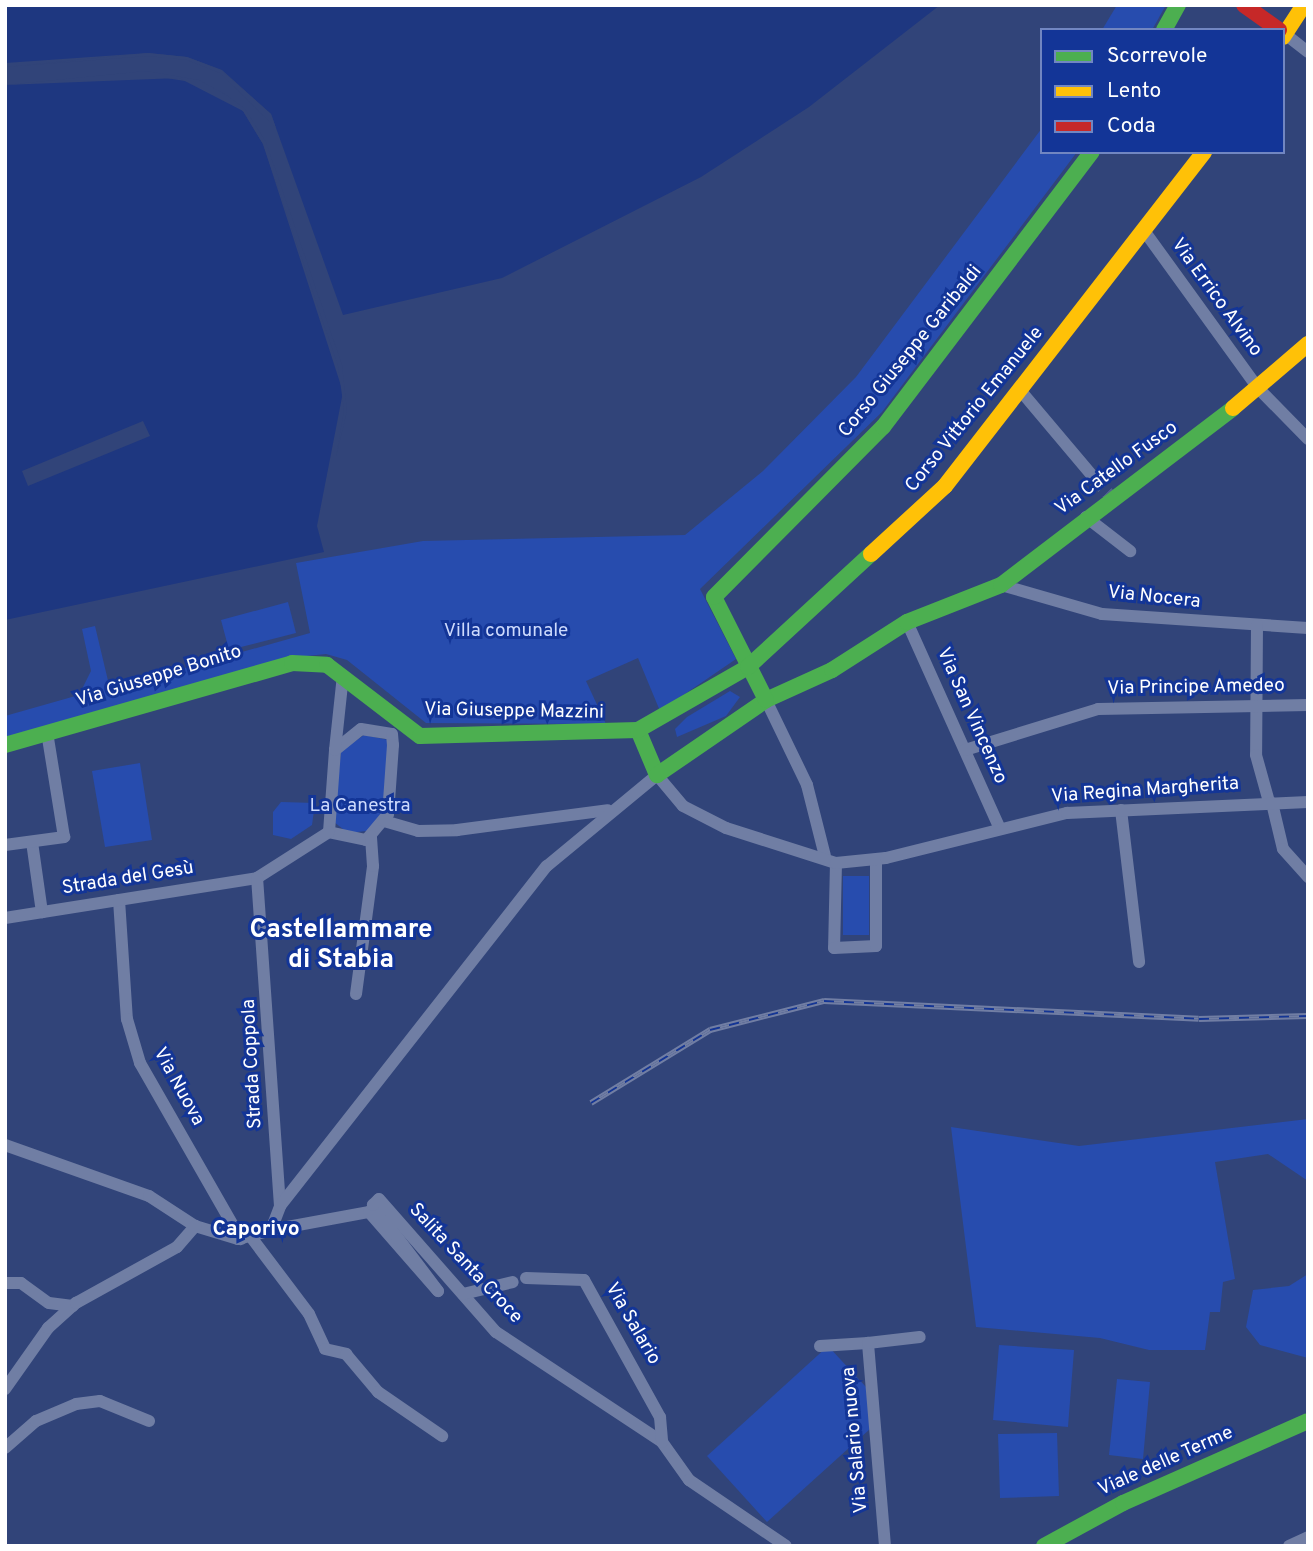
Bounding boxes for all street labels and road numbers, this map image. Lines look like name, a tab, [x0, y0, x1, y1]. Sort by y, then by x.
street label: Via Errico Alvino	[1165, 234, 1267, 362]
street label: Corso Giuseppe Garibaldi	[835, 261, 987, 443]
street label: Corso Vittorio Emanuele	[901, 322, 1049, 498]
street label: Via Catello Fusco	[1051, 417, 1183, 521]
street label: Via Nocera	[1106, 582, 1202, 614]
street label: Via Giuseppe Bonito	[73, 641, 245, 713]
street label: Via San Vincenzo	[931, 644, 1011, 788]
street label: Via Principe Amedeo	[1107, 675, 1285, 701]
street label: Via Giuseppe Mazzini	[424, 699, 604, 725]
street label: Via Regina Margherita	[1050, 773, 1240, 809]
street label: Strada del Gesù	[61, 857, 195, 901]
street label: Strada Coppola	[238, 998, 268, 1130]
street label: Via Nuova	[147, 1044, 209, 1130]
street label: Salita Santa Croce	[403, 1199, 527, 1329]
street label: Via Salario	[599, 1279, 665, 1369]
street label: Via Salario nuova	[838, 1366, 874, 1514]
street label: Viale delle Terme	[1095, 1422, 1237, 1502]

